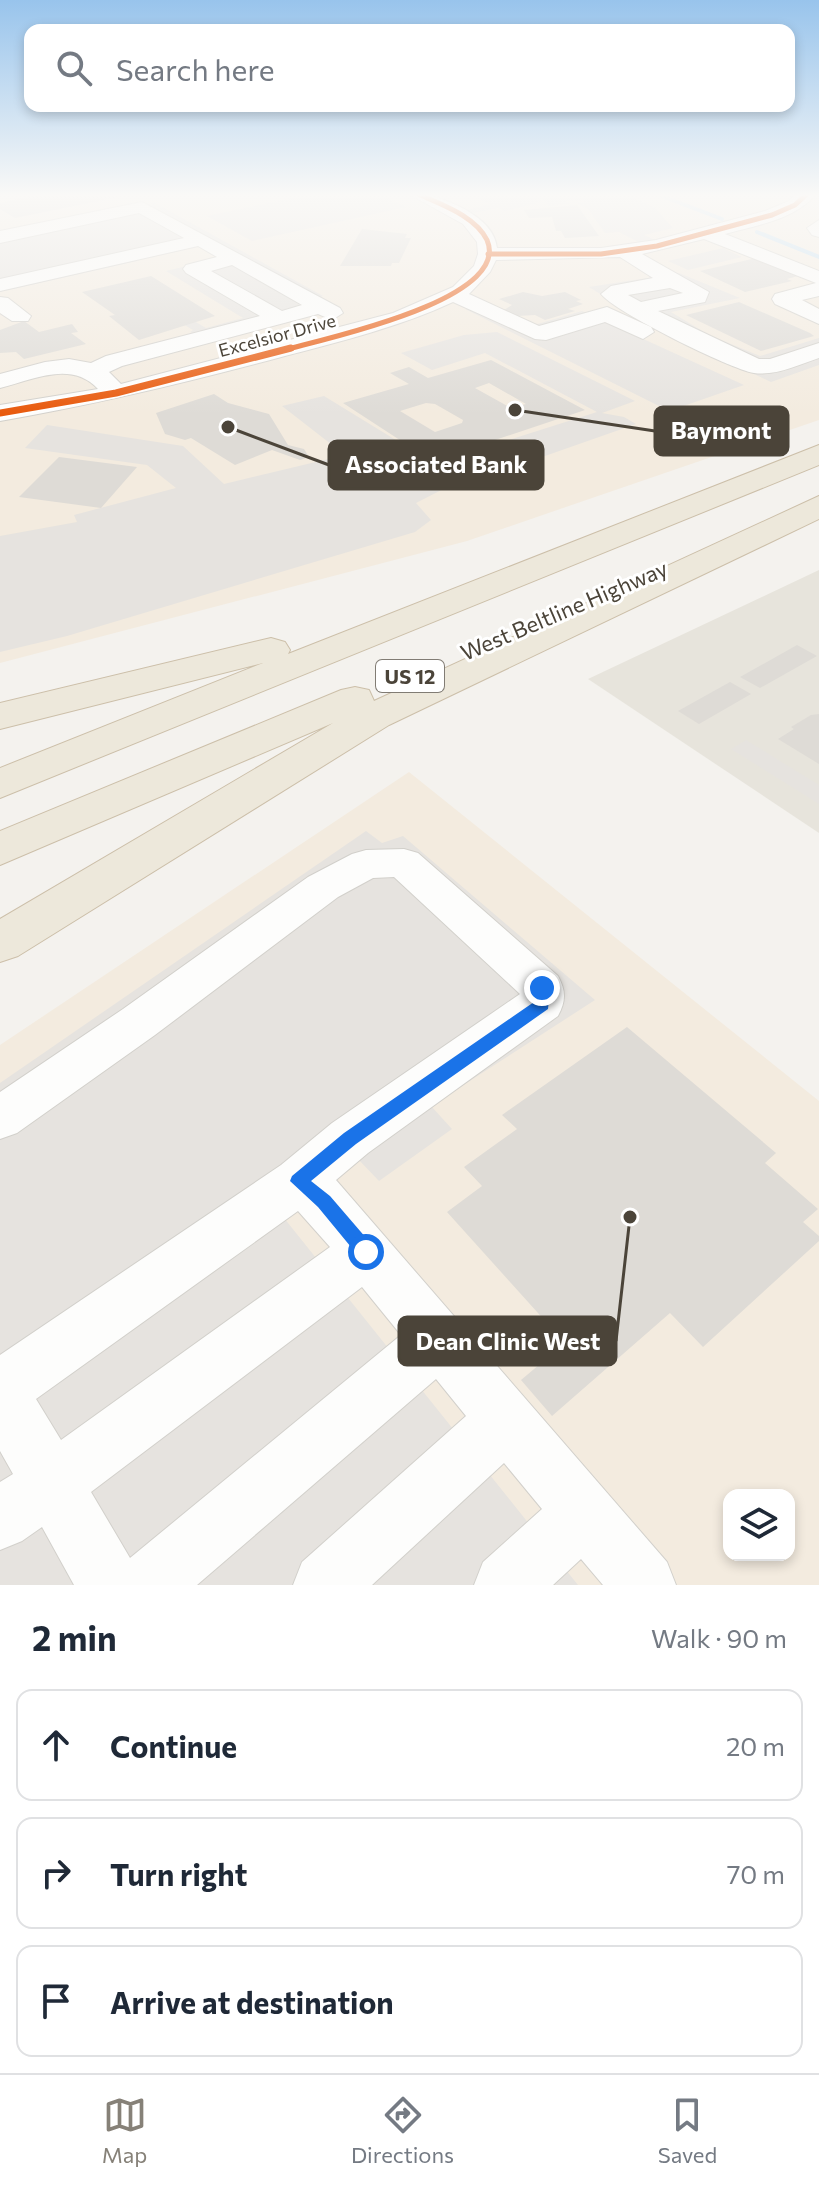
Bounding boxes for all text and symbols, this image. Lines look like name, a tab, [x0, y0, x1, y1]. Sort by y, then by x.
search box	[24, 24, 795, 112]
icon: search	[52, 46, 96, 90]
text: Search here	[116, 50, 275, 87]
street label: Excelsior Drive	[216, 309, 338, 361]
callout: Baymont	[655, 407, 788, 455]
text: Baymont	[671, 415, 771, 444]
callout: Associated Bank	[329, 441, 543, 489]
text: Associated Bank	[345, 449, 527, 478]
street label: West Beltline Highway	[456, 554, 672, 666]
road number: US 12	[376, 660, 444, 692]
route end	[524, 970, 560, 1006]
route start	[348, 1234, 384, 1270]
callout: Dean Clinic West	[399, 1317, 616, 1365]
text: Dean Clinic West	[415, 1326, 601, 1355]
map controls	[723, 1489, 795, 1561]
button: layers	[723, 1489, 795, 1561]
text: 2 min	[32, 1616, 117, 1658]
text: Walk · 90 m	[651, 1622, 787, 1653]
icon: ahead	[34, 1723, 78, 1767]
text: Continue	[110, 1727, 237, 1764]
text: 20 m	[726, 1730, 785, 1761]
icon: right	[34, 1851, 78, 1895]
text: Turn right	[110, 1855, 247, 1892]
text: 70 m	[727, 1858, 785, 1889]
icon: arrive	[34, 1979, 78, 2023]
text: Arrive at destination	[110, 1983, 394, 2020]
tab: Map	[102, 2093, 147, 2168]
tab: Directions	[351, 2093, 454, 2168]
tab: Saved	[658, 2093, 717, 2168]

